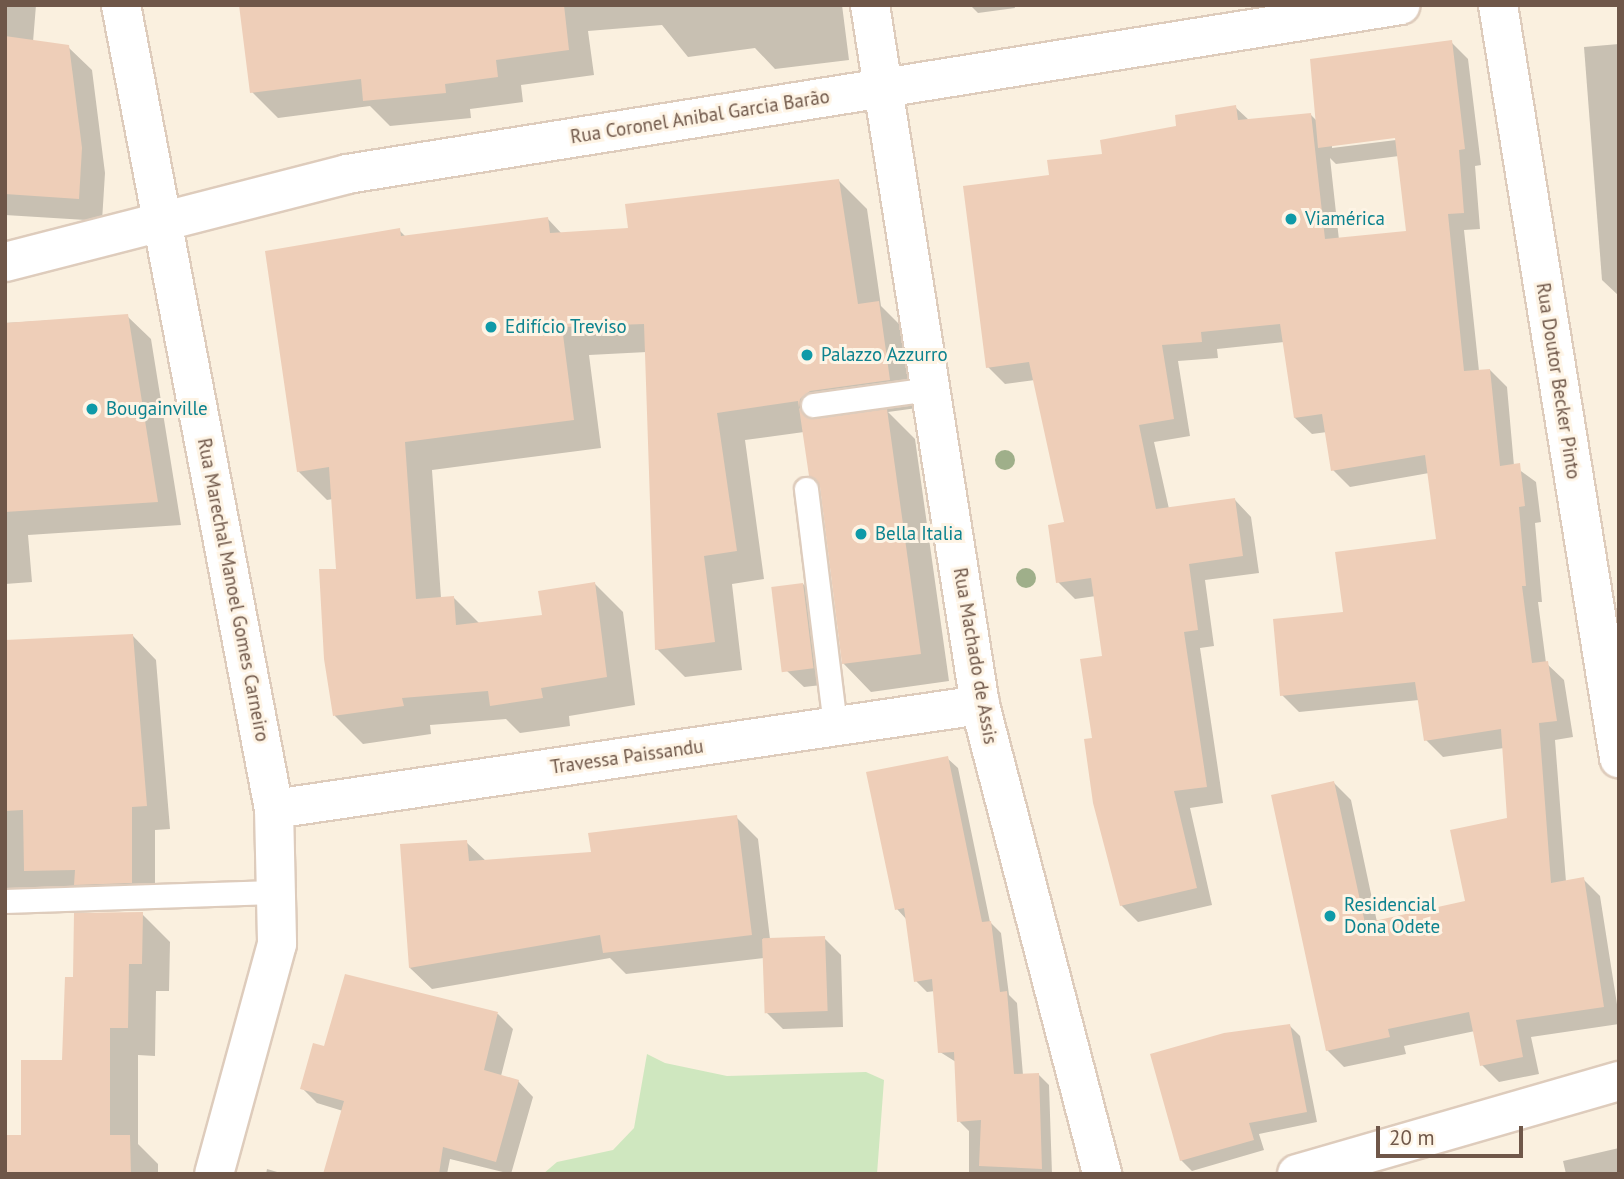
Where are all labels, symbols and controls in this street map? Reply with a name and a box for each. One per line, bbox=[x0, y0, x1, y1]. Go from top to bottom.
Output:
street label: Rua Coronel Anibal Garcia Barão bbox=[568, 85, 832, 149]
place label: Viamérica bbox=[1305, 208, 1385, 230]
marker: Viamérica bbox=[1283, 211, 1299, 227]
street label: Rua Doutor Becker Pinto bbox=[1531, 281, 1585, 481]
place label: Edifício Treviso bbox=[505, 316, 627, 338]
marker: Edifício Treviso bbox=[483, 319, 499, 335]
place label: Palazzo Azzurro bbox=[821, 344, 948, 366]
marker: Palazzo Azzurro bbox=[799, 347, 815, 363]
place label: Bougainville bbox=[106, 398, 208, 420]
marker: Bougainville bbox=[84, 401, 100, 417]
street label: Rua Marechal Manoel Gomes Carneiro bbox=[192, 436, 274, 744]
place label: Bella Italia bbox=[875, 523, 963, 545]
marker: Bella Italia bbox=[853, 526, 869, 542]
street label: Rua Machado de Assis bbox=[948, 566, 1002, 746]
street label: Travessa Paissandu bbox=[549, 735, 705, 779]
place label: Residencial Dona Odete bbox=[1344, 894, 1440, 938]
marker: Residencial Dona Odete bbox=[1322, 908, 1338, 924]
scale bar bbox=[1379, 1112, 1526, 1156]
text: 20 m bbox=[1389, 1124, 1435, 1151]

